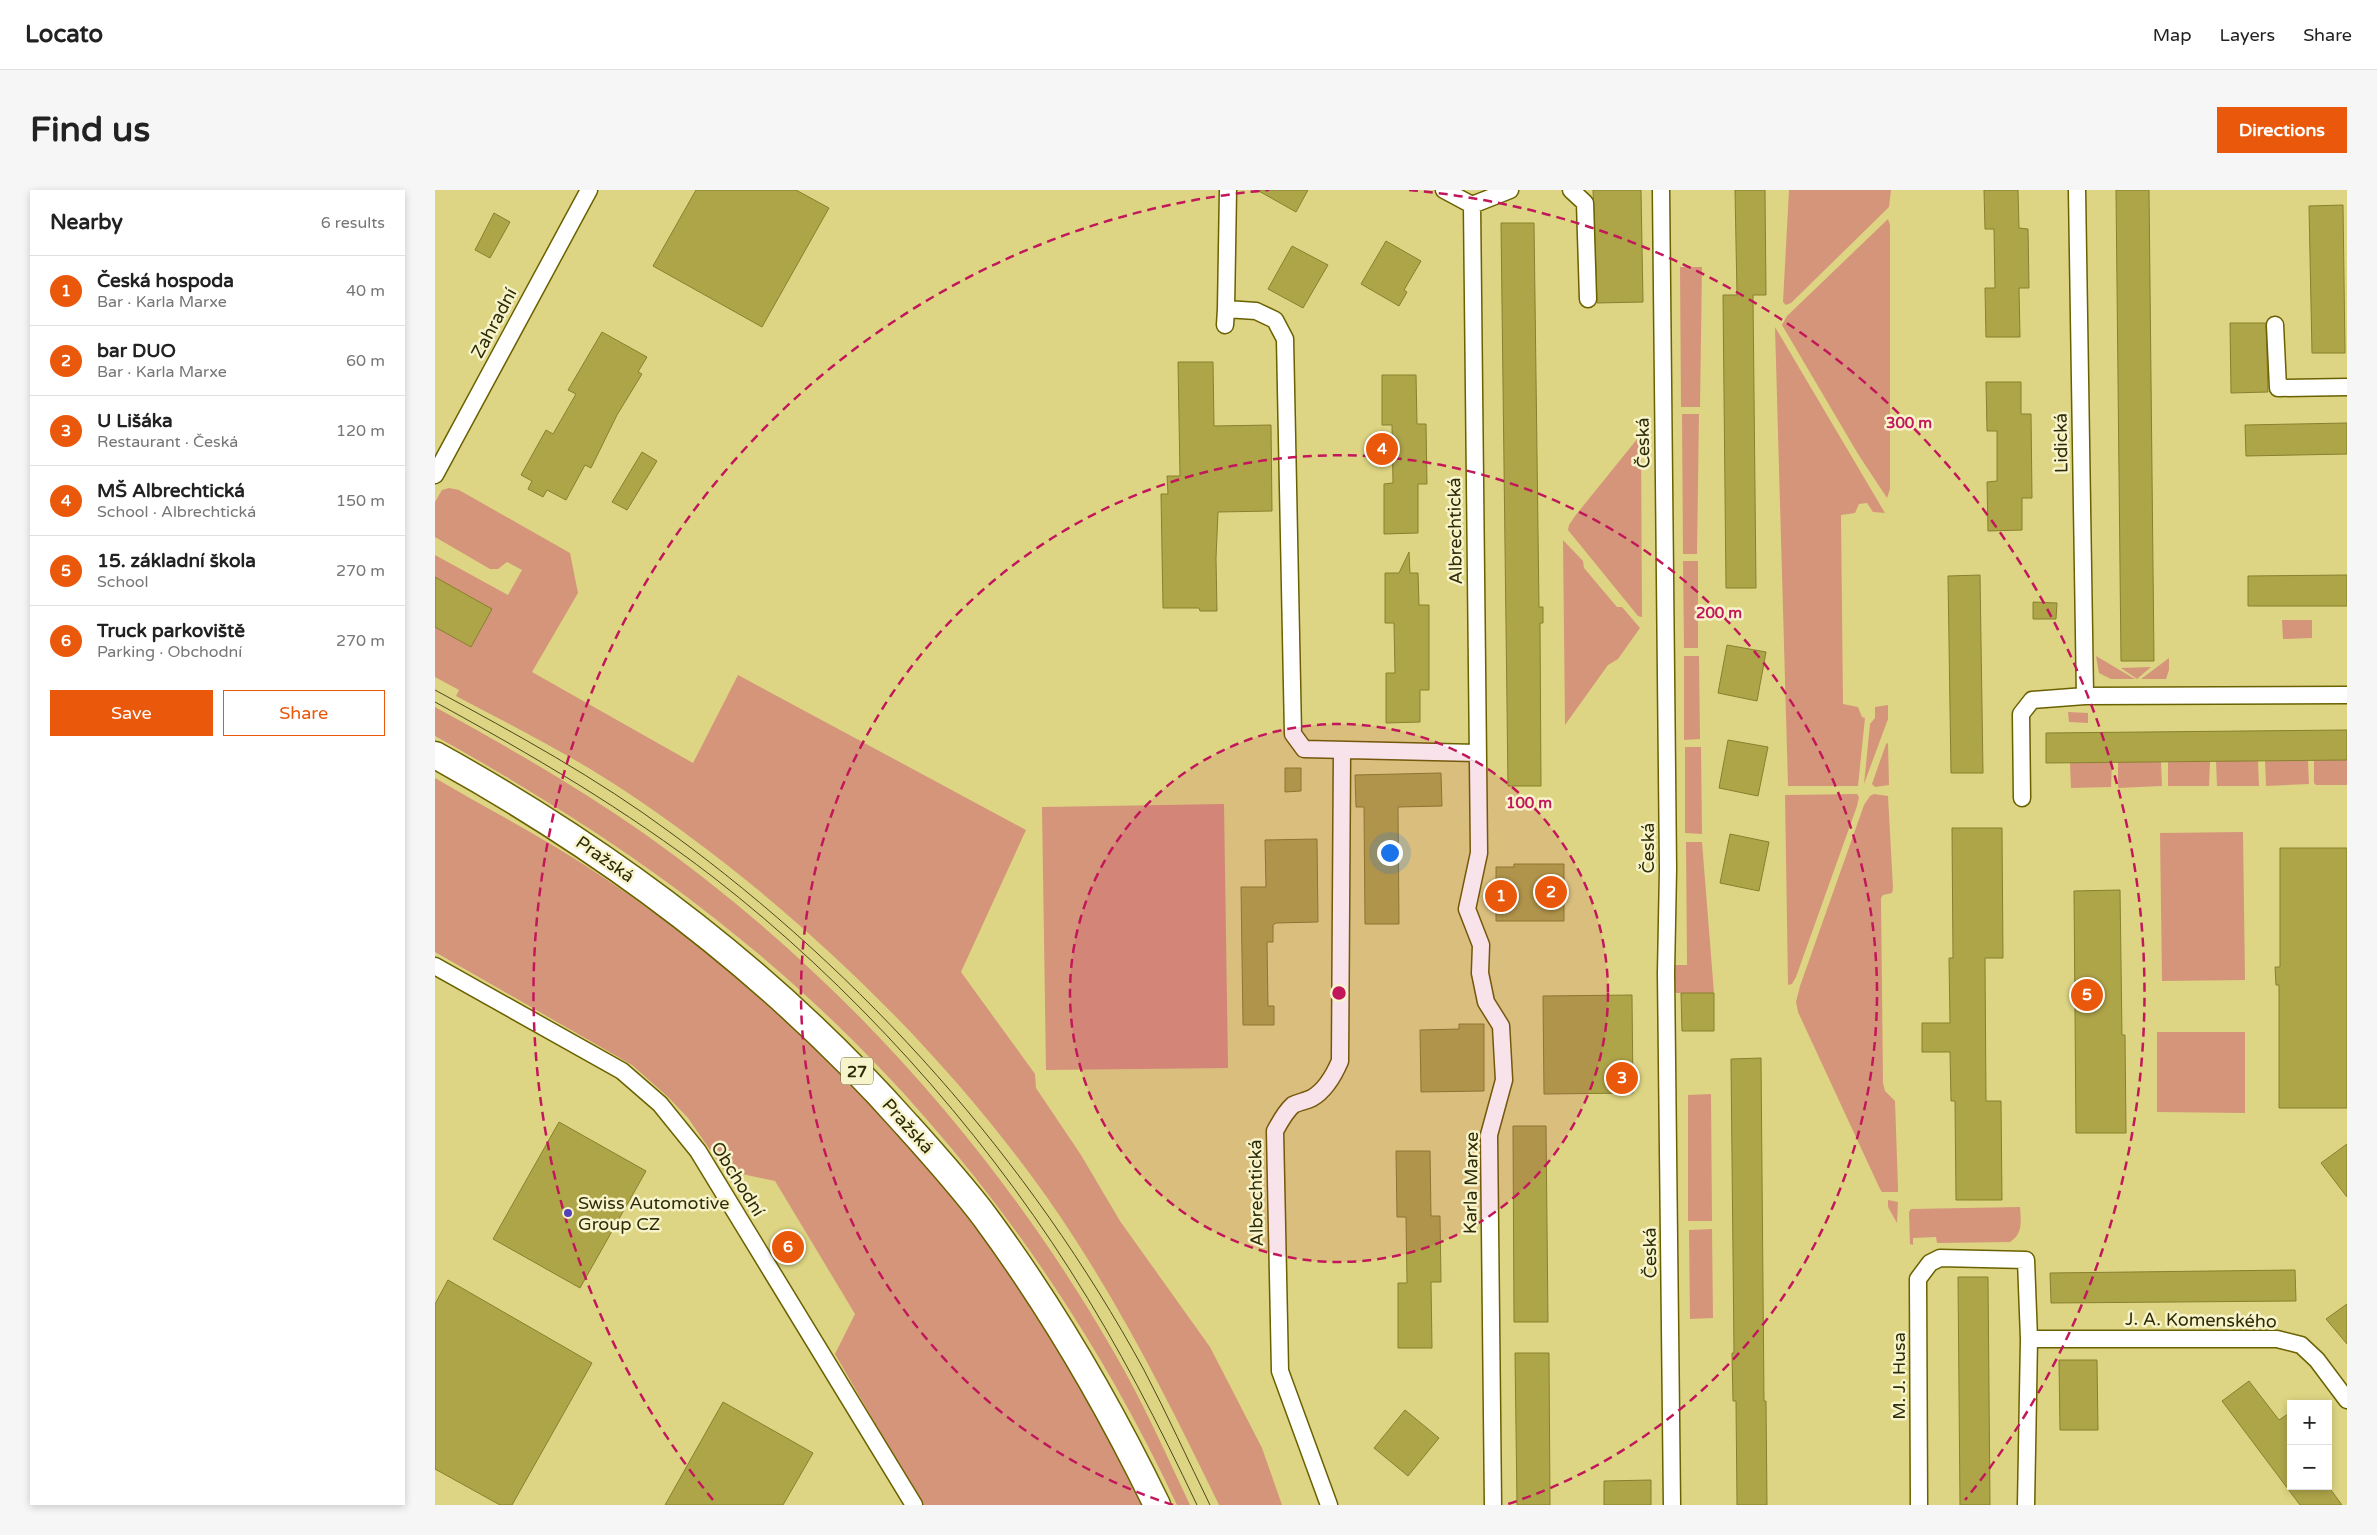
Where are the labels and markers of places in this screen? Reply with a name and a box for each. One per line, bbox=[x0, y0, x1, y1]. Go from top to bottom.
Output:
pin: 4 bbox=[1366, 430, 1398, 468]
pin: 2 bbox=[1535, 873, 1567, 911]
pin: 1 bbox=[1485, 877, 1517, 915]
pin: 5 bbox=[2071, 976, 2103, 1014]
centre of rings bbox=[1330, 984, 1348, 1002]
pin: 3 bbox=[1606, 1059, 1638, 1097]
place label: Swiss Automotive Group CZ bbox=[578, 1192, 729, 1235]
marker: Swiss Automotive Group CZ bbox=[562, 1207, 574, 1219]
pin: 6 bbox=[772, 1228, 804, 1266]

